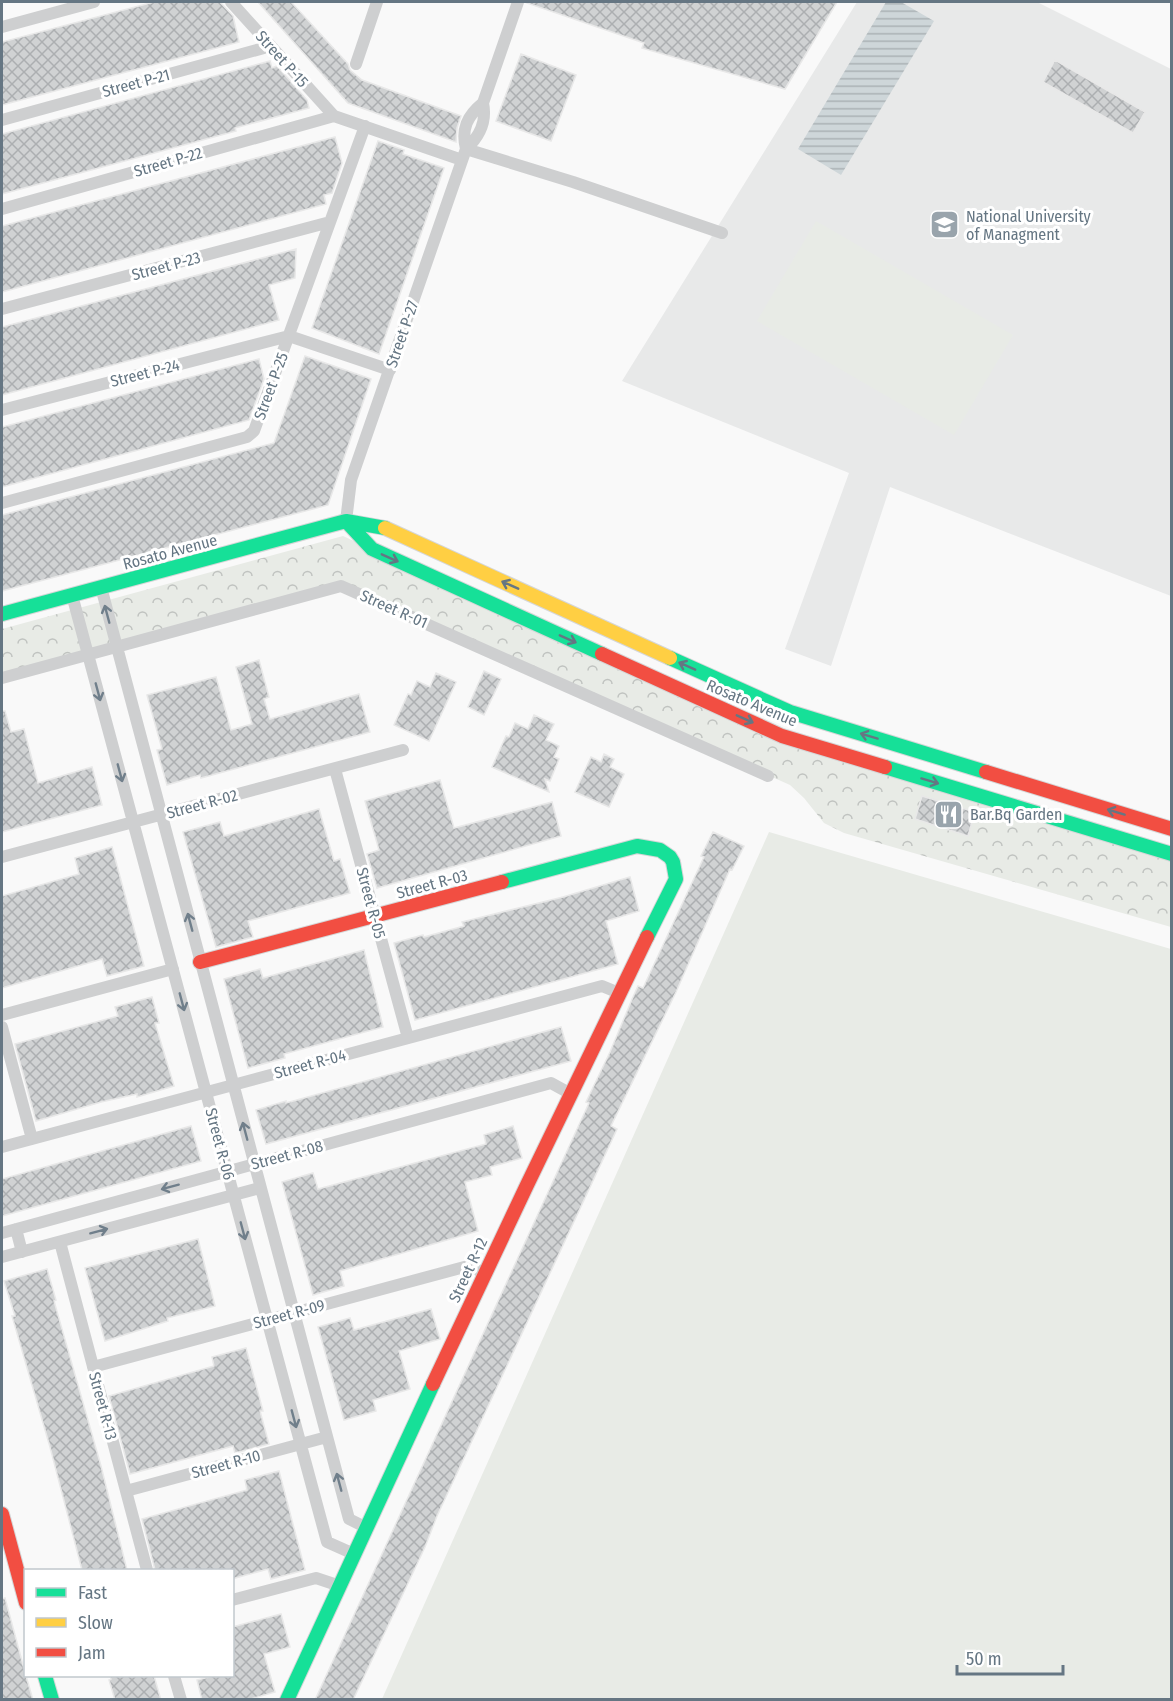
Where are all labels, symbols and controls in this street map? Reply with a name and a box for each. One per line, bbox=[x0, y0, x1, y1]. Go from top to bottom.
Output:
street label: Street P-15 bbox=[252, 27, 312, 91]
street label: Street P-21 bbox=[100, 65, 172, 101]
street label: Street P-22 bbox=[132, 143, 204, 181]
place label: National University of Managment bbox=[966, 207, 1092, 244]
school or university icon: National University of Managment bbox=[929, 209, 961, 241]
street label: Street P-23 bbox=[130, 248, 202, 284]
street label: Street P-27 bbox=[382, 298, 422, 370]
street label: Street P-25 bbox=[250, 350, 292, 422]
street label: Street P-24 bbox=[108, 355, 182, 391]
street label: Rosato Avenue bbox=[121, 530, 219, 574]
one-way arrow bbox=[381, 552, 399, 564]
one-way arrow bbox=[501, 579, 519, 590]
street label: Street R-01 bbox=[357, 586, 431, 632]
one-way arrow bbox=[101, 604, 113, 623]
one-way arrow bbox=[558, 633, 576, 645]
one-way arrow bbox=[679, 659, 697, 671]
street label: Rosato Avenue bbox=[704, 675, 800, 731]
one-way arrow bbox=[93, 682, 104, 701]
one-way arrow bbox=[736, 714, 754, 726]
one-way arrow bbox=[860, 730, 879, 741]
one-way arrow bbox=[115, 763, 126, 782]
one-way arrow bbox=[920, 776, 939, 787]
street label: Street R-02 bbox=[164, 785, 240, 823]
restaurant icon: Bar.Bq Garden bbox=[933, 798, 965, 830]
place label: Bar.Bq Garden bbox=[970, 805, 1062, 824]
one-way arrow bbox=[1107, 806, 1126, 817]
street label: Street R-05 bbox=[352, 865, 390, 941]
street label: Street R-03 bbox=[394, 865, 470, 903]
one-way arrow bbox=[183, 913, 195, 932]
one-way arrow bbox=[177, 992, 188, 1011]
street label: Street R-04 bbox=[272, 1045, 348, 1083]
street label: Street R-06 bbox=[201, 1106, 239, 1182]
one-way arrow bbox=[239, 1122, 251, 1141]
street label: Street R-08 bbox=[249, 1136, 325, 1174]
one-way arrow bbox=[161, 1182, 180, 1193]
one-way arrow bbox=[238, 1221, 250, 1240]
one-way arrow bbox=[89, 1225, 108, 1237]
street label: Street R-12 bbox=[445, 1234, 491, 1306]
street label: Street R-09 bbox=[251, 1295, 327, 1333]
street label: Street R-13 bbox=[85, 1370, 121, 1442]
one-way arrow bbox=[289, 1409, 300, 1428]
street label: Street R-10 bbox=[189, 1446, 263, 1482]
one-way arrow bbox=[332, 1473, 344, 1492]
legend bbox=[24, 1569, 234, 1677]
text: Fast bbox=[78, 1582, 107, 1604]
text: Slow bbox=[78, 1612, 113, 1634]
scale bar bbox=[957, 1638, 1064, 1676]
text: Jam bbox=[78, 1642, 106, 1664]
text: 50 m bbox=[966, 1648, 1002, 1670]

